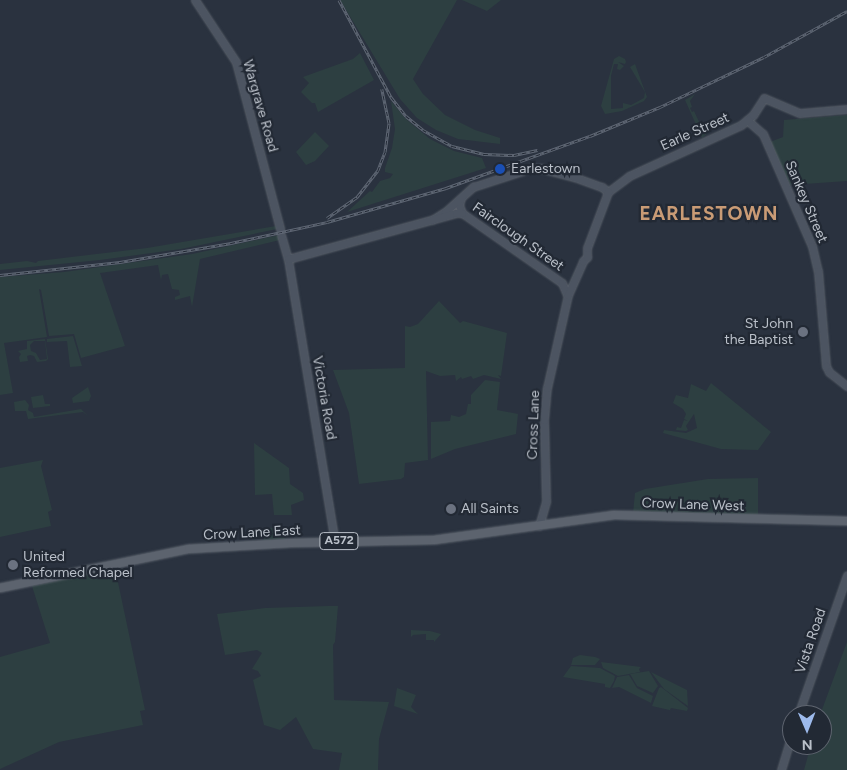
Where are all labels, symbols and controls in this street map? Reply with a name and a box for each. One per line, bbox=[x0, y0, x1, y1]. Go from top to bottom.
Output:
street label: Wargrave Road bbox=[239, 58, 281, 154]
street label: Earle Street bbox=[658, 109, 732, 155]
street label: Sankey Street bbox=[781, 158, 831, 246]
place label: Earlestown bbox=[511, 161, 580, 177]
marker: Earlestown bbox=[493, 162, 507, 176]
street label: Fairclough Street bbox=[469, 199, 567, 275]
district label: EARLESTOWN bbox=[638, 203, 780, 225]
place label: St John the Baptist bbox=[724, 316, 793, 348]
marker: St John the Baptist bbox=[797, 326, 809, 338]
street label: Victoria Road bbox=[308, 355, 340, 441]
street label: Cross Lane bbox=[524, 390, 544, 460]
street label: Crow Lane West bbox=[641, 495, 745, 515]
place label: All Saints bbox=[461, 501, 519, 517]
marker: All Saints bbox=[445, 503, 457, 515]
street label: Crow Lane East bbox=[203, 522, 301, 544]
road number: A572 bbox=[319, 532, 359, 550]
place label: United Reformed Chapel bbox=[23, 549, 133, 582]
marker: United Reformed Chapel bbox=[7, 559, 19, 571]
street label: Vista Road bbox=[792, 606, 830, 676]
north arrow bbox=[782, 705, 832, 755]
text: N bbox=[802, 736, 813, 753]

